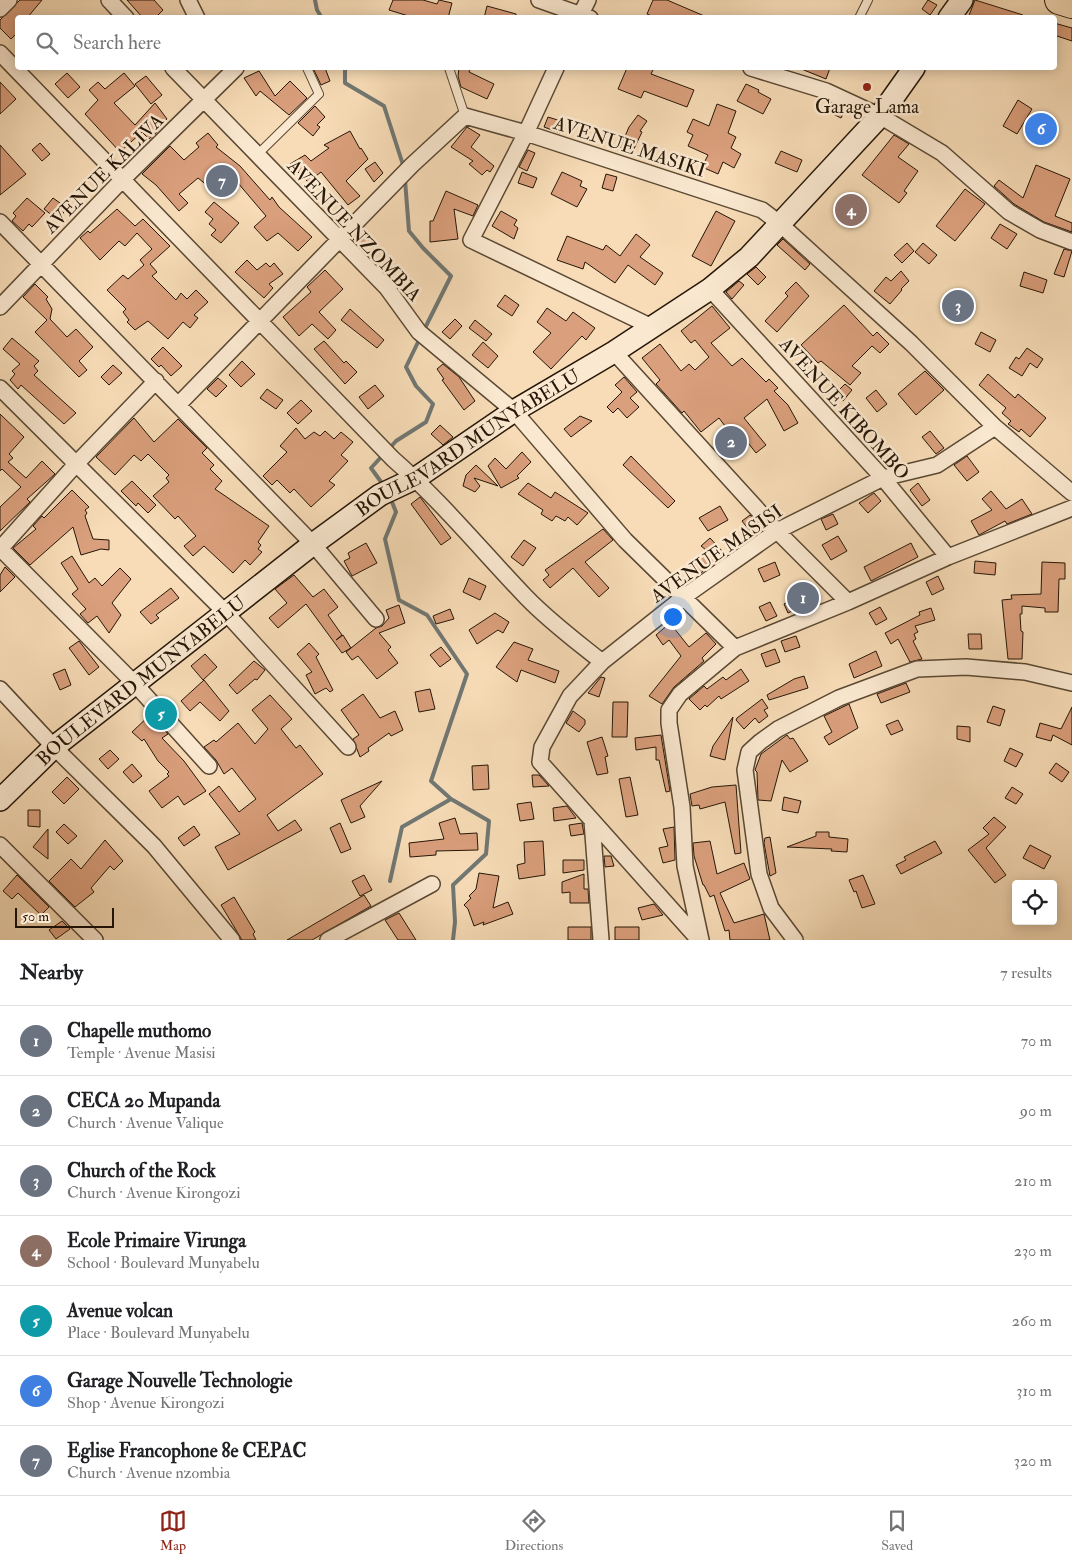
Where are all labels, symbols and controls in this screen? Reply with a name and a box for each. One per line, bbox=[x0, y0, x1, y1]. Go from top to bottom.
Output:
search box bbox=[15, 15, 1057, 70]
icon: search bbox=[33, 29, 61, 57]
text: Search here bbox=[73, 31, 161, 55]
marker: Garage Lama bbox=[861, 81, 873, 93]
place label: Garage Lama bbox=[815, 95, 919, 119]
street label: AVENUE KALIVA bbox=[38, 109, 169, 239]
pin: 6 bbox=[1025, 110, 1057, 148]
street label: AVENUE MASIKI bbox=[550, 111, 709, 183]
street label: AVENUE NZOMBIA bbox=[281, 154, 426, 307]
pin: 7 bbox=[206, 162, 238, 200]
pin: 4 bbox=[835, 191, 867, 229]
pin: 3 bbox=[942, 287, 974, 325]
street label: AVENUE KIBOMBO bbox=[773, 332, 915, 485]
street label: BOULEVARD MUNYABELU bbox=[351, 364, 584, 522]
pin: 2 bbox=[715, 423, 747, 461]
street label: AVENUE MASISI bbox=[645, 499, 787, 609]
pin: 1 bbox=[787, 579, 819, 617]
street label: BOULEVARD MUNYABELU bbox=[31, 591, 251, 771]
your location bbox=[660, 604, 686, 630]
pin: 5 bbox=[145, 695, 177, 733]
map controls bbox=[1012, 880, 1057, 925]
button: locate bbox=[1012, 880, 1057, 925]
scale bar bbox=[15, 905, 114, 928]
text: 50 m bbox=[22, 908, 49, 925]
text: Nearby bbox=[20, 959, 83, 986]
text: 7 results bbox=[1000, 963, 1052, 983]
text: Chapelle muthomo bbox=[67, 1019, 211, 1043]
text: 1 bbox=[33, 1031, 39, 1051]
text: 70 m bbox=[1021, 1031, 1052, 1051]
text: Temple · Avenue Masisi bbox=[67, 1043, 216, 1063]
text: CECA 20 Mupanda bbox=[67, 1089, 220, 1113]
text: 2 bbox=[32, 1101, 40, 1121]
text: 90 m bbox=[1020, 1101, 1052, 1121]
text: Church · Avenue Valique bbox=[67, 1113, 224, 1133]
text: Church of the Rock bbox=[67, 1159, 216, 1183]
text: 3 bbox=[33, 1171, 39, 1191]
text: 210 m bbox=[1014, 1171, 1052, 1191]
text: Church · Avenue Kirongozi bbox=[67, 1183, 240, 1203]
text: Ecole Primaire Virunga bbox=[67, 1229, 246, 1253]
text: 4 bbox=[32, 1241, 40, 1261]
text: 230 m bbox=[1014, 1241, 1052, 1261]
text: School · Boulevard Munyabelu bbox=[67, 1253, 260, 1273]
text: Avenue volcan bbox=[67, 1299, 173, 1323]
text: 5 bbox=[32, 1311, 40, 1331]
text: 260 m bbox=[1012, 1311, 1052, 1331]
text: Place · Boulevard Munyabelu bbox=[67, 1323, 250, 1343]
text: Garage Nouvelle Technologie bbox=[67, 1369, 292, 1393]
text: 6 bbox=[32, 1381, 40, 1401]
text: 310 m bbox=[1016, 1381, 1052, 1401]
text: Shop · Avenue Kirongozi bbox=[67, 1393, 225, 1413]
text: Eglise Francophone 8e CEPAC bbox=[67, 1439, 306, 1463]
text: 7 bbox=[32, 1451, 40, 1471]
text: 320 m bbox=[1014, 1451, 1052, 1471]
text: Church · Avenue nzombia bbox=[67, 1463, 230, 1483]
tab: Map bbox=[159, 1507, 187, 1554]
tab: Directions bbox=[505, 1507, 563, 1554]
tab: Saved bbox=[881, 1507, 913, 1554]

